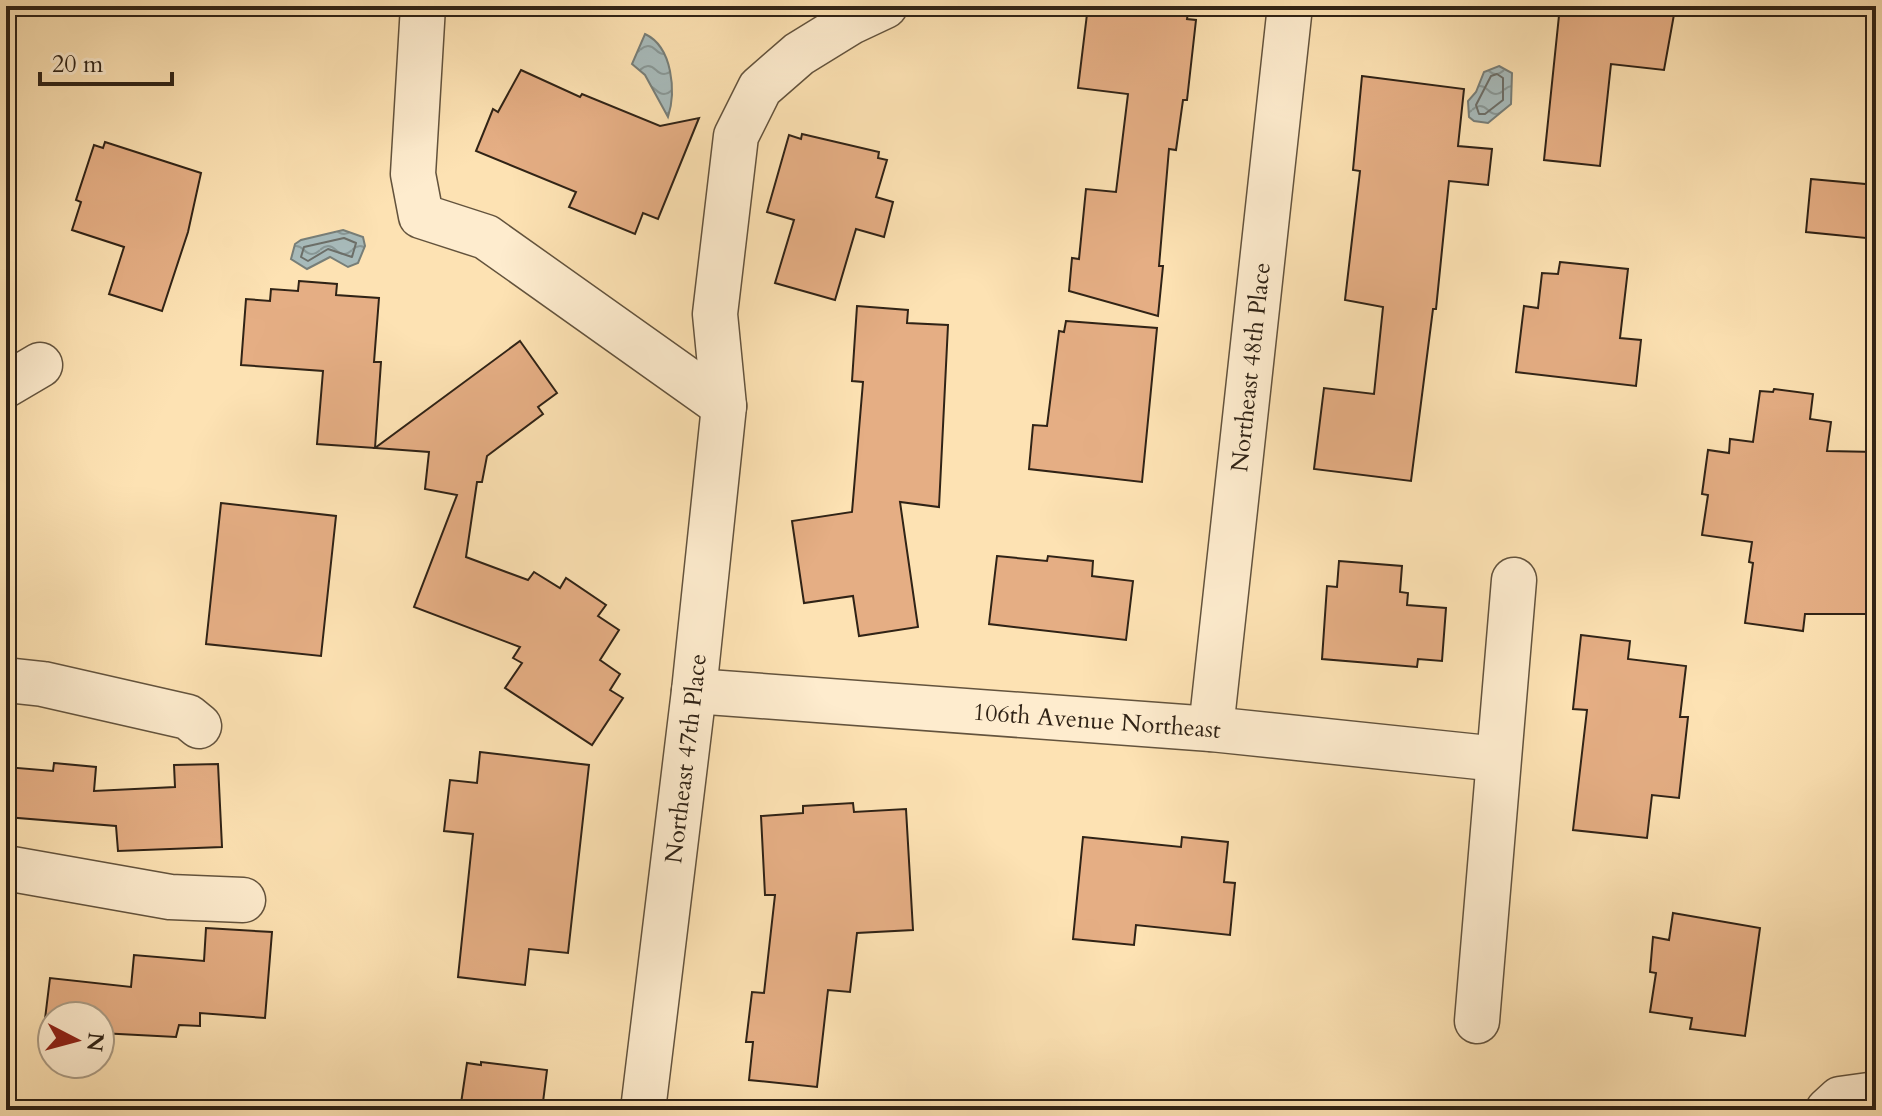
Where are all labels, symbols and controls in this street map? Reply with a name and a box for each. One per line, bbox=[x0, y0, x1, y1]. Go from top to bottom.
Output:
scale bar bbox=[40, 36, 172, 86]
text: 20 m bbox=[52, 48, 104, 81]
street label: Northeast 48th Place bbox=[1223, 261, 1279, 474]
street label: Northeast 47th Place bbox=[657, 652, 715, 865]
street label: 106th Avenue Northeast bbox=[972, 696, 1223, 747]
north arrow bbox=[36, 1000, 116, 1080]
text: N bbox=[79, 1031, 111, 1053]

